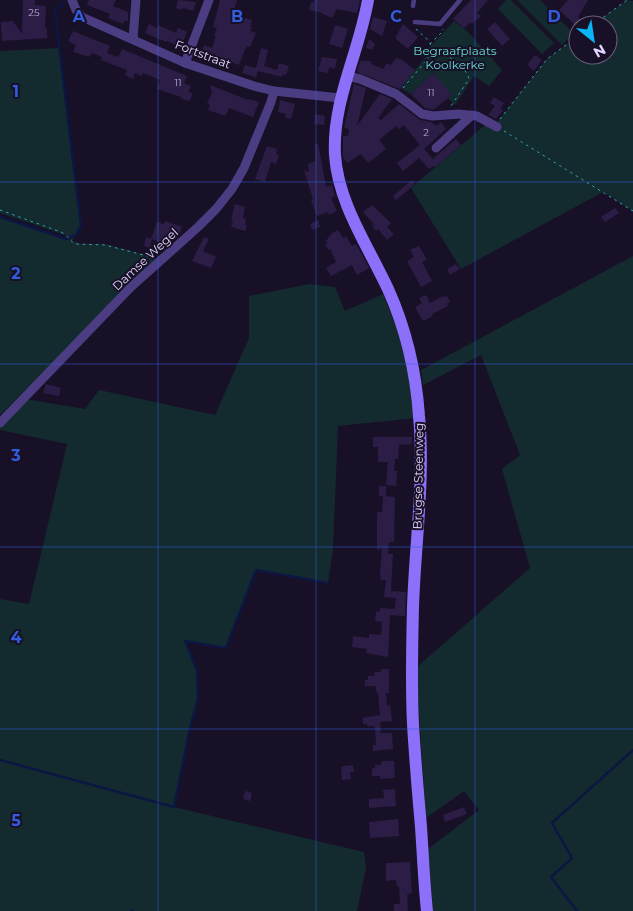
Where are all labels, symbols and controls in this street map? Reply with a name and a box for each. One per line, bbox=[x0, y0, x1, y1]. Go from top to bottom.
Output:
house number: 25 bbox=[28, 6, 40, 19]
text: A bbox=[72, 7, 86, 26]
text: B bbox=[231, 7, 243, 26]
text: C bbox=[390, 7, 402, 26]
text: D bbox=[547, 7, 561, 26]
north arrow bbox=[568, 15, 618, 65]
street label: Fortstraat bbox=[173, 36, 233, 72]
text: N bbox=[590, 41, 609, 62]
park label: Begraafplaats Koolkerke bbox=[413, 43, 497, 72]
house number: 11 bbox=[174, 76, 182, 89]
text: 1 bbox=[13, 82, 19, 101]
house number: 11 bbox=[427, 86, 435, 99]
house number: 2 bbox=[423, 126, 429, 139]
street label: Damse Wegel bbox=[109, 225, 181, 293]
text: 2 bbox=[11, 264, 21, 283]
street label: Brugse Steenweg bbox=[410, 423, 426, 529]
text: 3 bbox=[10, 446, 21, 465]
text: 4 bbox=[10, 628, 22, 647]
text: 5 bbox=[11, 811, 21, 830]

